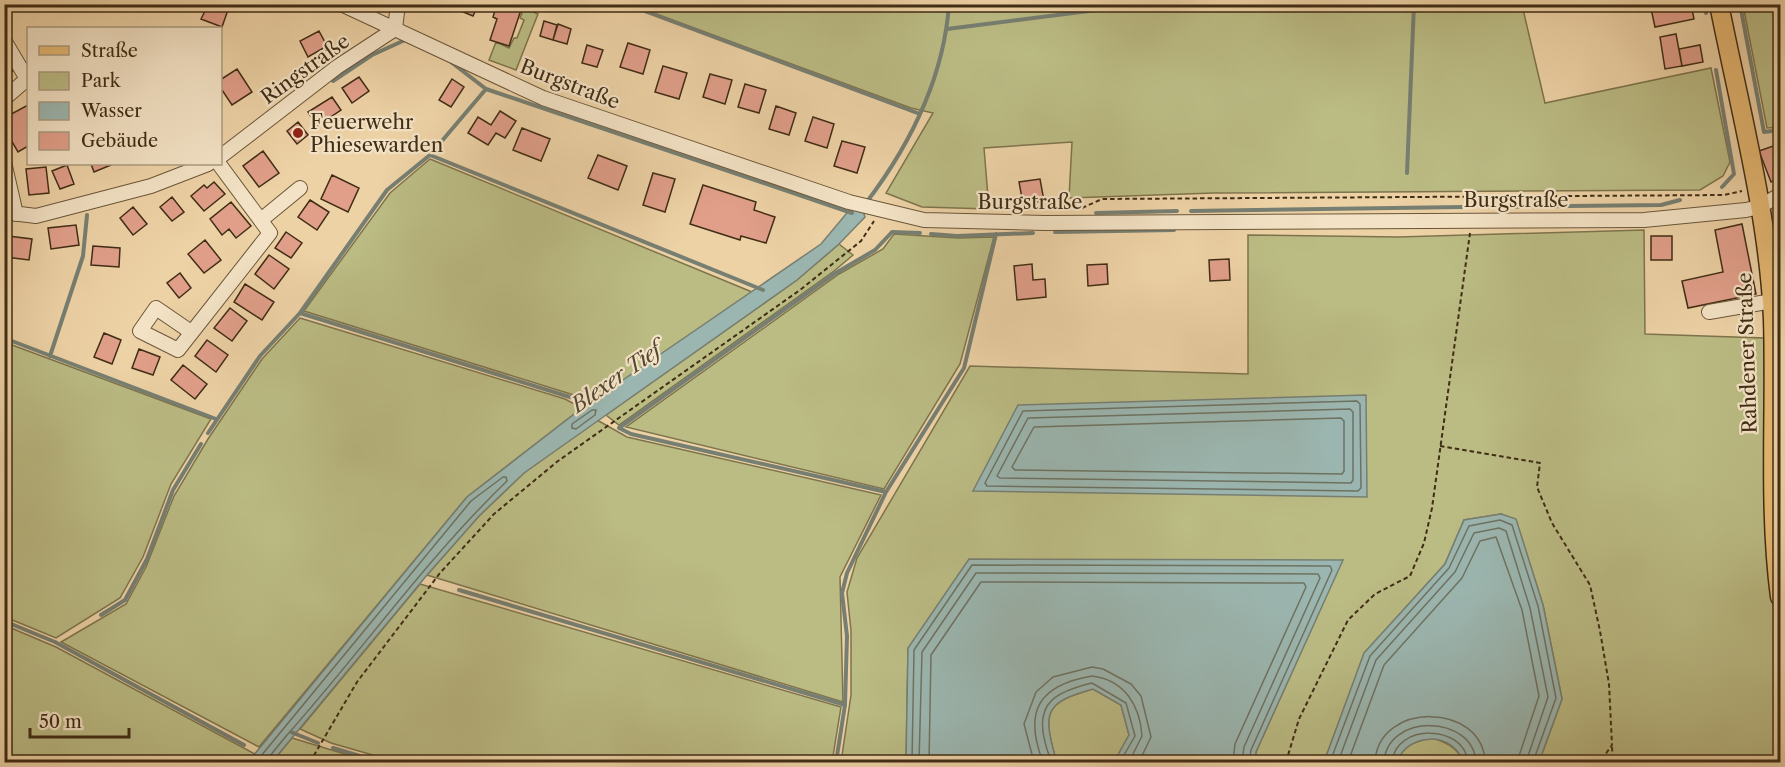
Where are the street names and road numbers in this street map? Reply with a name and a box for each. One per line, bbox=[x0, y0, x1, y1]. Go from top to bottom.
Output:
street label: Ringstraße bbox=[256, 29, 354, 109]
street label: Burgstraße bbox=[517, 54, 623, 114]
street label: Burgstraße bbox=[1464, 188, 1568, 212]
street label: Burgstraße bbox=[978, 190, 1082, 214]
street label: Rahdener Straße bbox=[1732, 272, 1762, 434]

